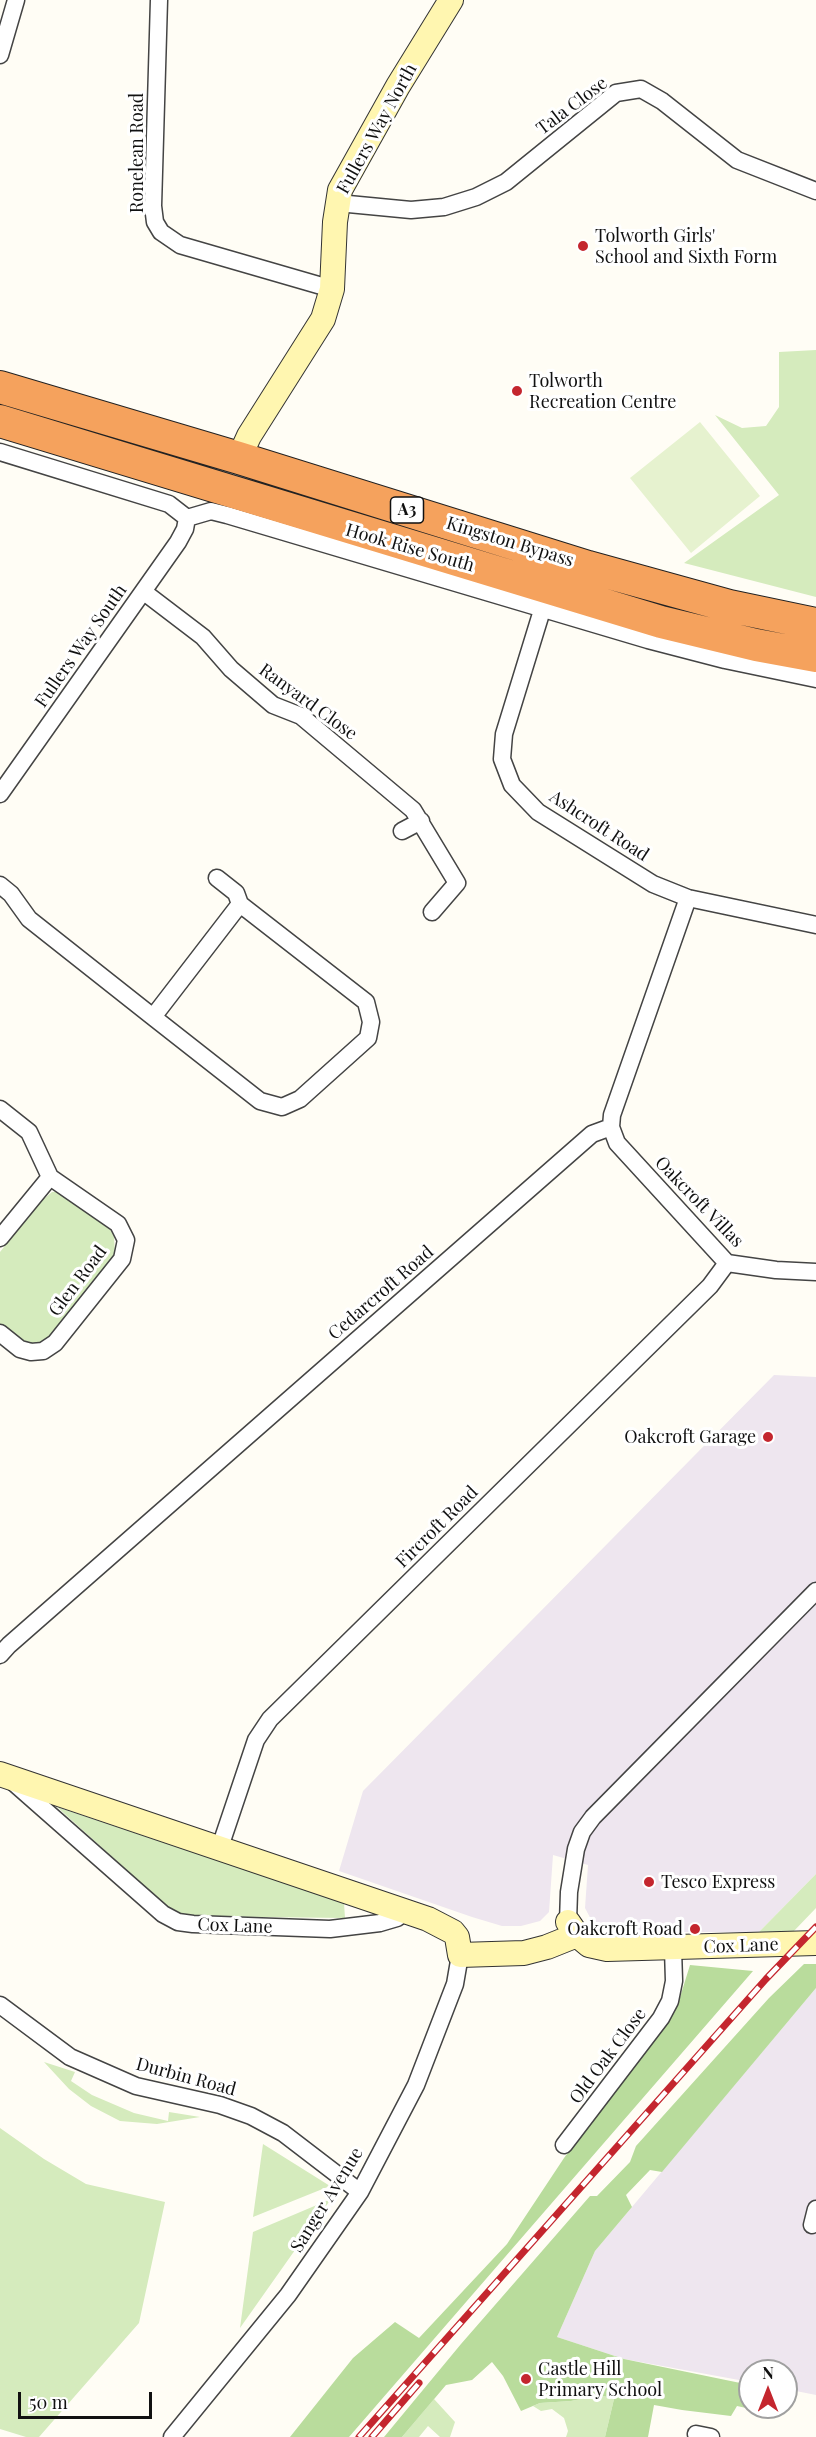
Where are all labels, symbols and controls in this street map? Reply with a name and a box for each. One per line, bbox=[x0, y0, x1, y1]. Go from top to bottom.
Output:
street label: Fullers Way North bbox=[332, 60, 422, 198]
street label: Tala Close bbox=[532, 72, 612, 140]
street label: Ronelean Road bbox=[126, 93, 148, 213]
place label: Tolworth Girls' School and Sixth Form bbox=[595, 225, 777, 268]
marker: Tolworth Girls' School and Sixth Form bbox=[576, 239, 590, 253]
place label: Tolworth Recreation Centre bbox=[529, 370, 676, 412]
marker: Tolworth Recreation Centre bbox=[510, 384, 524, 398]
road number: A3 bbox=[390, 497, 424, 523]
street label: Kingston Bypass bbox=[444, 512, 576, 572]
street label: Hook Rise South bbox=[343, 519, 477, 577]
street label: Fullers Way South bbox=[30, 580, 132, 712]
street label: Ranyard Close bbox=[255, 659, 361, 745]
street label: Ashcroft Road bbox=[545, 786, 653, 866]
street label: Oakcroft Villas bbox=[650, 1152, 748, 1252]
street label: Glen Road bbox=[44, 1241, 112, 1321]
street label: Cedarcroft Road bbox=[324, 1241, 438, 1345]
place label: Oakcroft Garage bbox=[624, 1426, 756, 1448]
marker: Oakcroft Garage bbox=[761, 1430, 775, 1444]
street label: Fircroft Road bbox=[391, 1481, 483, 1573]
place label: Tesco Express bbox=[661, 1871, 775, 1893]
marker: Tesco Express bbox=[642, 1875, 656, 1889]
street label: Cox Lane bbox=[197, 1914, 273, 1938]
place label: Oakcroft Road bbox=[567, 1918, 683, 1940]
marker: Oakcroft Road bbox=[688, 1922, 702, 1936]
street label: Cox Lane bbox=[703, 1934, 779, 1958]
street label: Old Oak Close bbox=[565, 2004, 651, 2108]
street label: Durbin Road bbox=[134, 2053, 238, 2101]
street label: Sanger Avenue bbox=[286, 2144, 368, 2256]
place label: Castle Hill Primary School bbox=[538, 2358, 662, 2400]
north arrow bbox=[738, 2359, 798, 2419]
text: N bbox=[762, 2362, 774, 2383]
marker: Castle Hill Primary School bbox=[519, 2372, 533, 2386]
scale bar bbox=[21, 2380, 154, 2418]
text: 50 m bbox=[29, 2390, 68, 2414]

